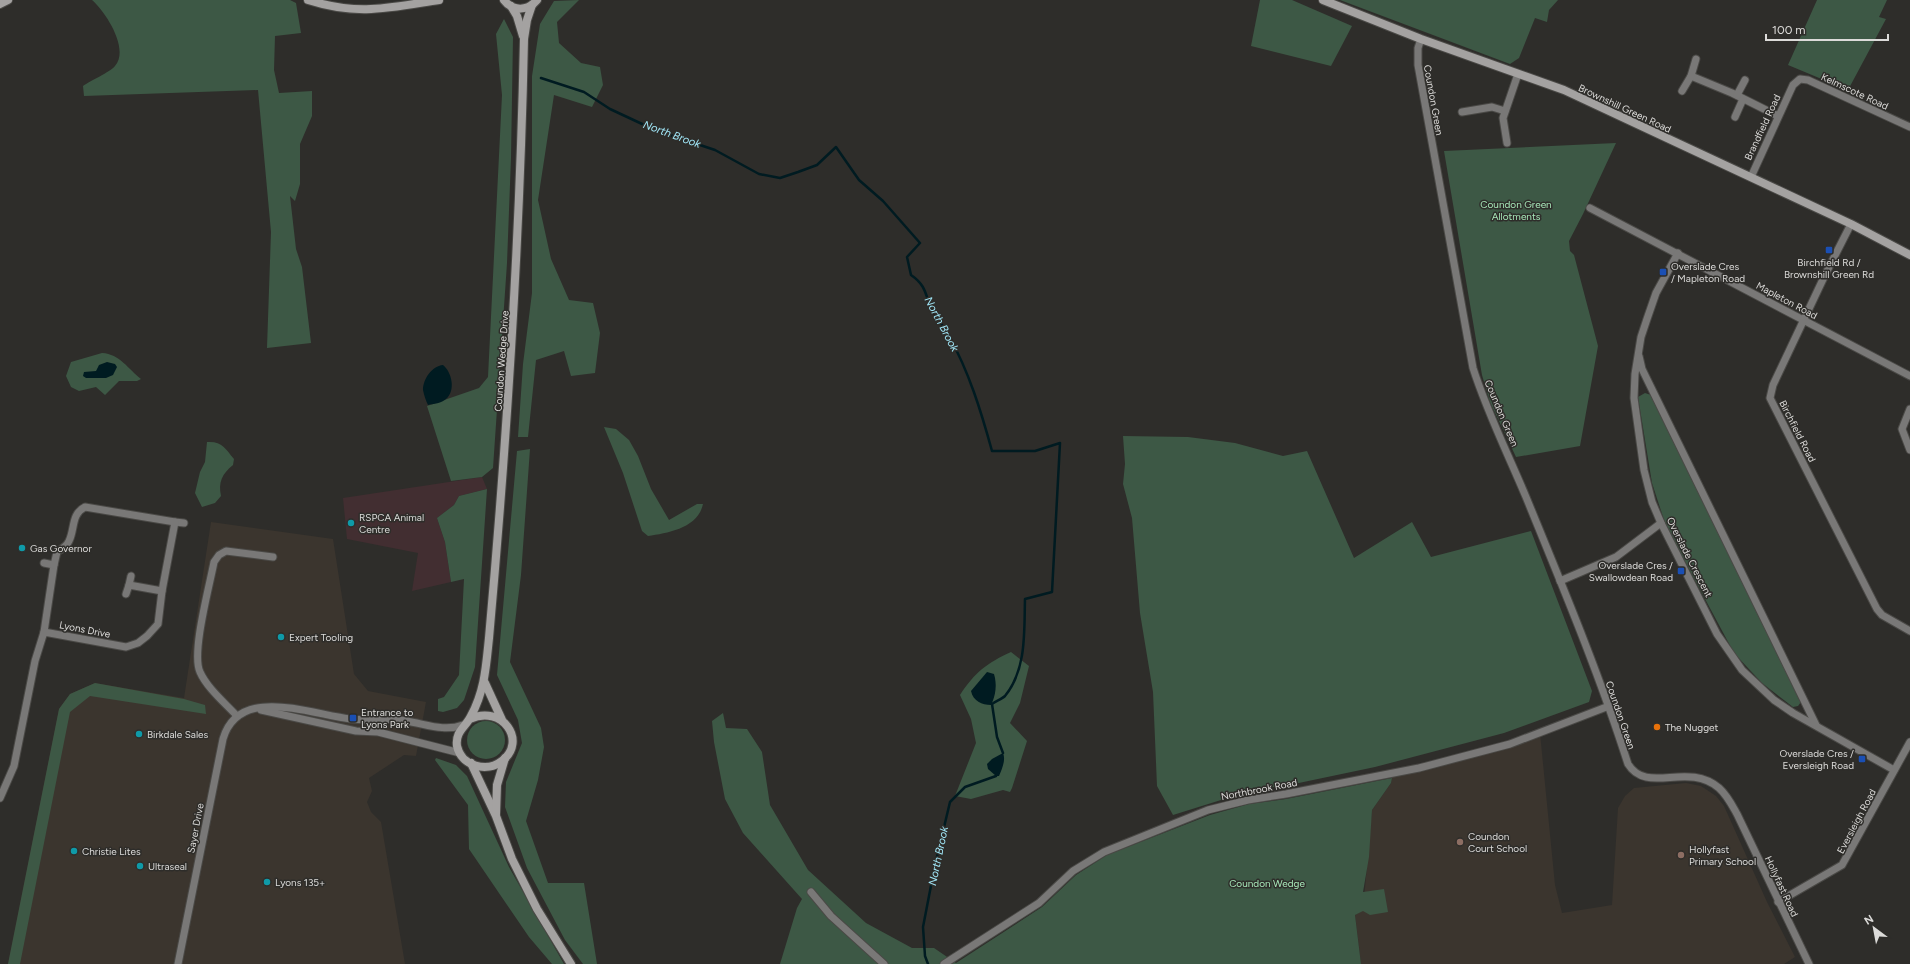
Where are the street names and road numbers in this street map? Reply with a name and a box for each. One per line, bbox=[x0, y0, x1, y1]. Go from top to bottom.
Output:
street label: Coundon Green bbox=[1421, 64, 1446, 137]
street label: Kelmscote Road bbox=[1819, 70, 1891, 113]
street label: Brownshill Green Road bbox=[1576, 81, 1673, 136]
street label: Brandfield Road bbox=[1742, 92, 1783, 162]
street label: Mapleton Road bbox=[1754, 279, 1820, 322]
street label: Coundon Wedge Drive bbox=[491, 310, 512, 412]
street label: Coundon Green bbox=[1482, 378, 1522, 449]
street label: Birchfield Road bbox=[1776, 398, 1819, 465]
street label: Overslade Crescent bbox=[1664, 515, 1716, 600]
street label: Lyons Drive bbox=[58, 618, 112, 641]
street label: Coundon Green bbox=[1603, 679, 1638, 751]
street label: Northbrook Road bbox=[1220, 776, 1298, 803]
street label: Eversleigh Road bbox=[1834, 787, 1879, 856]
street label: Sayer Drive bbox=[184, 801, 207, 854]
street label: Hollyfast Road bbox=[1762, 854, 1801, 919]

